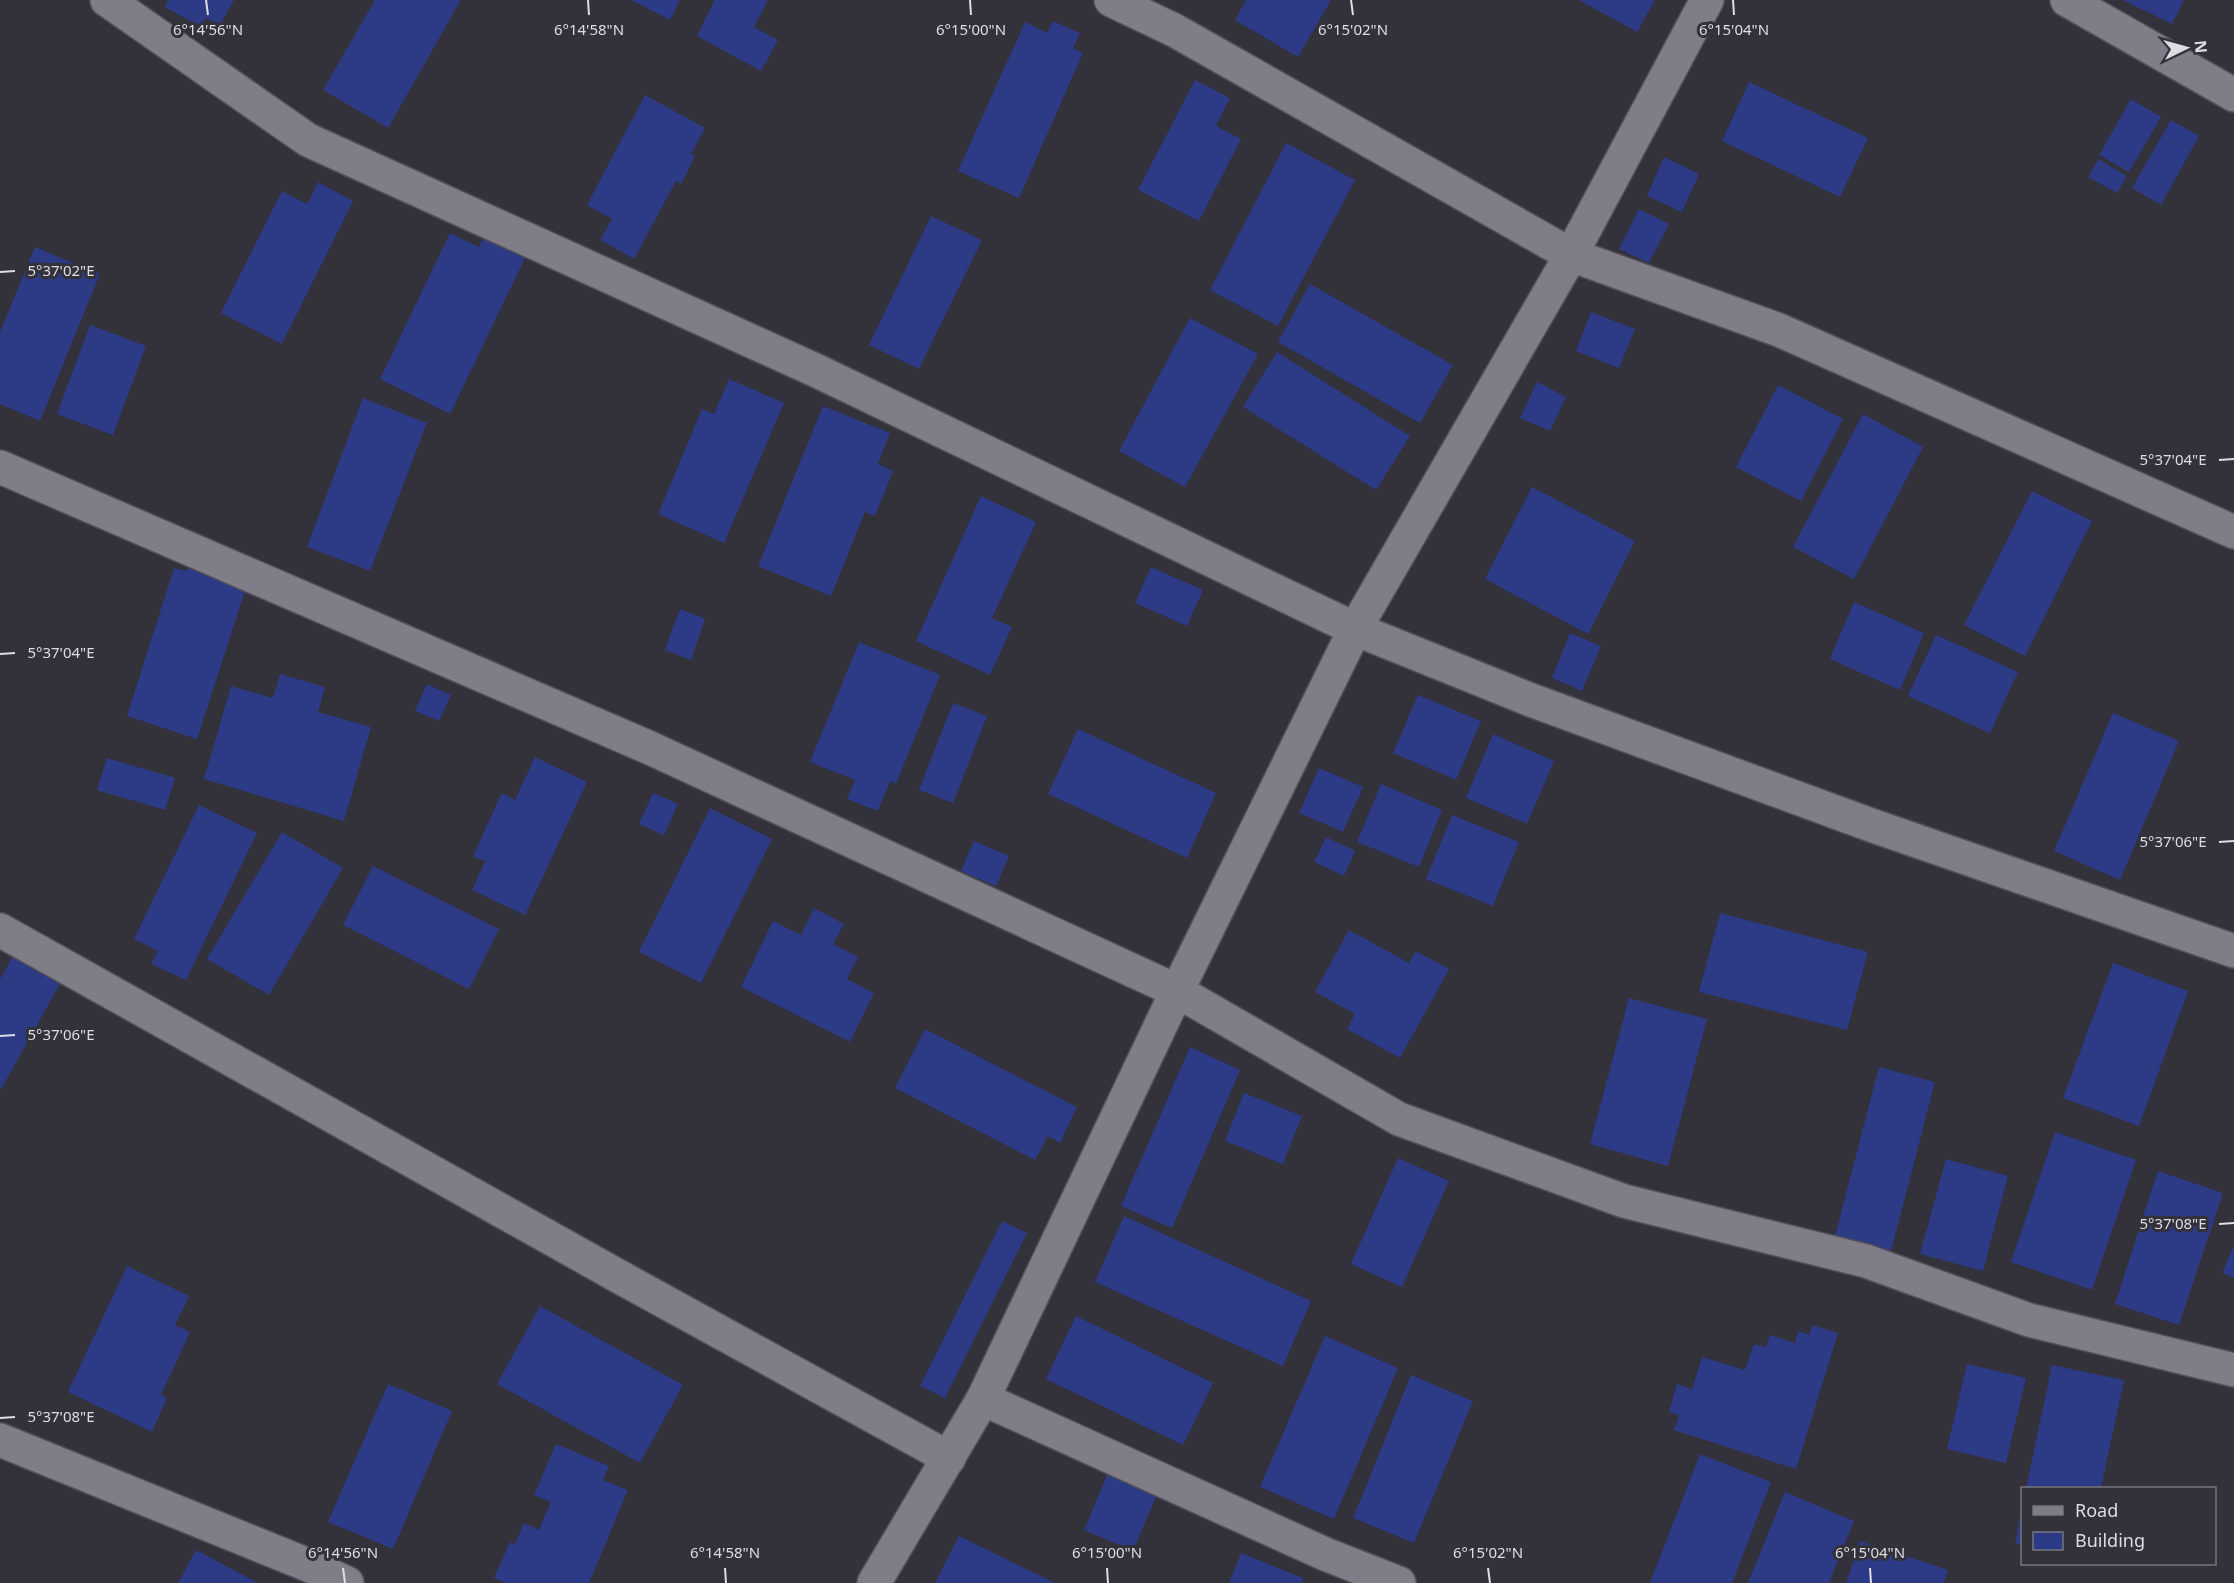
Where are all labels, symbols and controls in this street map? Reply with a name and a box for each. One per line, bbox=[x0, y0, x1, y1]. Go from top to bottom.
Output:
north arrow bbox=[2156, 18, 2216, 78]
text: 6°14'56"N bbox=[173, 19, 243, 39]
text: 6°14'58"N bbox=[554, 19, 624, 39]
text: 6°15'00"N bbox=[936, 19, 1006, 39]
text: 6°15'02"N bbox=[1318, 19, 1388, 39]
text: 6°15'04"N bbox=[1699, 19, 1769, 39]
text: N bbox=[2189, 39, 2212, 54]
text: 5°37'02"E bbox=[27, 260, 95, 280]
text: 5°37'04"E bbox=[2139, 449, 2207, 469]
text: 5°37'04"E bbox=[27, 642, 95, 662]
text: 5°37'06"E bbox=[2139, 831, 2207, 851]
text: 5°37'06"E bbox=[27, 1024, 95, 1044]
text: 5°37'08"E bbox=[2139, 1213, 2207, 1233]
text: 5°37'08"E bbox=[27, 1406, 95, 1426]
legend bbox=[2021, 1487, 2216, 1565]
text: Road bbox=[2075, 1498, 2118, 1522]
text: Building bbox=[2075, 1528, 2145, 1552]
text: 6°14'56"N bbox=[308, 1542, 378, 1562]
text: 6°14'58"N bbox=[690, 1542, 760, 1562]
text: 6°15'00"N bbox=[1072, 1542, 1142, 1562]
text: 6°15'02"N bbox=[1453, 1542, 1523, 1562]
text: 6°15'04"N bbox=[1835, 1542, 1905, 1562]

